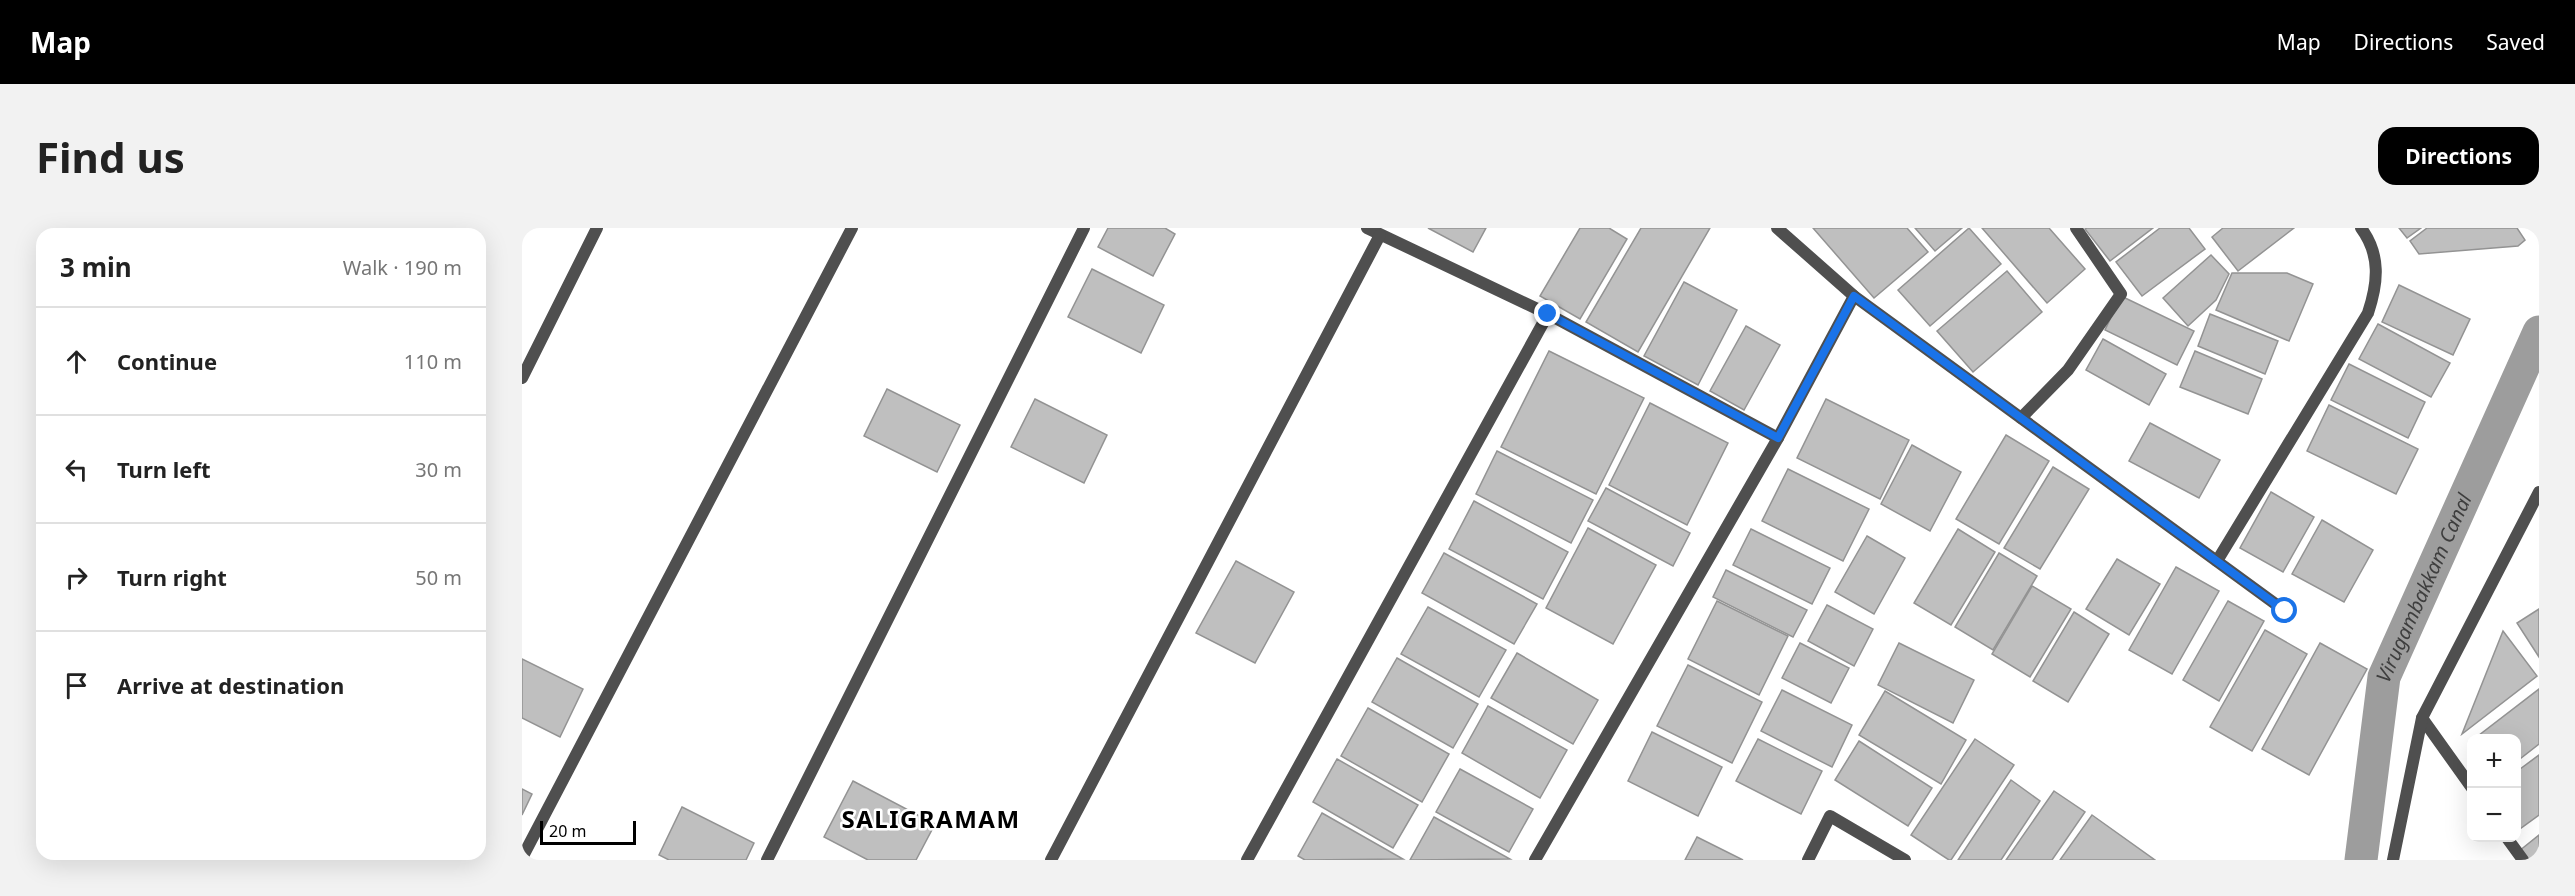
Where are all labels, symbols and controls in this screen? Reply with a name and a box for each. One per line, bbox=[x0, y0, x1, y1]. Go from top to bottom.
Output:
text: Map bbox=[30, 23, 91, 61]
text: Map bbox=[2277, 28, 2321, 56]
text: Directions bbox=[2354, 28, 2453, 56]
text: Saved bbox=[2486, 28, 2545, 56]
button: Directions bbox=[2378, 127, 2539, 185]
text: Find us bbox=[36, 128, 185, 185]
text: 3 min bbox=[60, 249, 132, 285]
text: Walk · 190 m bbox=[343, 254, 462, 281]
route end bbox=[1534, 300, 1560, 326]
icon: ahead bbox=[60, 345, 93, 378]
text: Continue bbox=[117, 346, 217, 376]
text: 110 m bbox=[404, 348, 462, 375]
icon: left bbox=[60, 453, 93, 486]
text: Turn left bbox=[117, 454, 211, 484]
text: 30 m bbox=[415, 456, 462, 483]
water label: Virugambakkam Canal bbox=[2369, 488, 2478, 687]
icon: right bbox=[60, 561, 93, 594]
text: Turn right bbox=[117, 562, 227, 592]
text: 50 m bbox=[415, 564, 462, 591]
route start bbox=[2271, 597, 2297, 623]
icon: arrive bbox=[60, 669, 93, 702]
text: Arrive at destination bbox=[117, 670, 344, 700]
map controls bbox=[2467, 734, 2521, 842]
button: + bbox=[2467, 734, 2521, 788]
button: − bbox=[2467, 788, 2521, 842]
district label: SALIGRAMAM bbox=[841, 802, 1021, 835]
scale bar bbox=[540, 818, 636, 846]
text: 20 m bbox=[549, 820, 586, 842]

